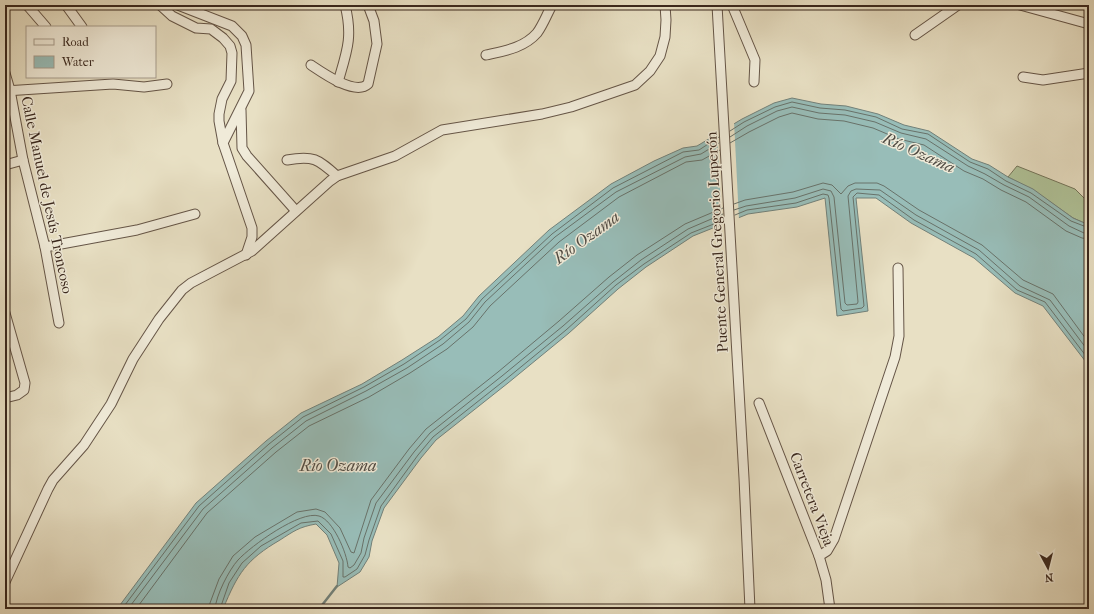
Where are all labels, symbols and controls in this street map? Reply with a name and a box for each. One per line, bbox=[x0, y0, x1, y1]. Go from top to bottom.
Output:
legend bbox=[26, 26, 156, 78]
text: Road bbox=[62, 35, 89, 49]
text: Water bbox=[61, 55, 95, 69]
street label: Calle Manuel de Jesús Troncoso bbox=[17, 95, 77, 296]
water label: Río Ozama bbox=[879, 128, 958, 177]
street label: Puente General Gregorio Luperón bbox=[702, 131, 732, 353]
water label: Río Ozama bbox=[549, 207, 623, 268]
street label: Carretera Vieja bbox=[786, 450, 838, 549]
water label: Río Ozama bbox=[299, 456, 376, 475]
north arrow bbox=[1028, 548, 1068, 588]
text: N bbox=[1044, 570, 1054, 584]

